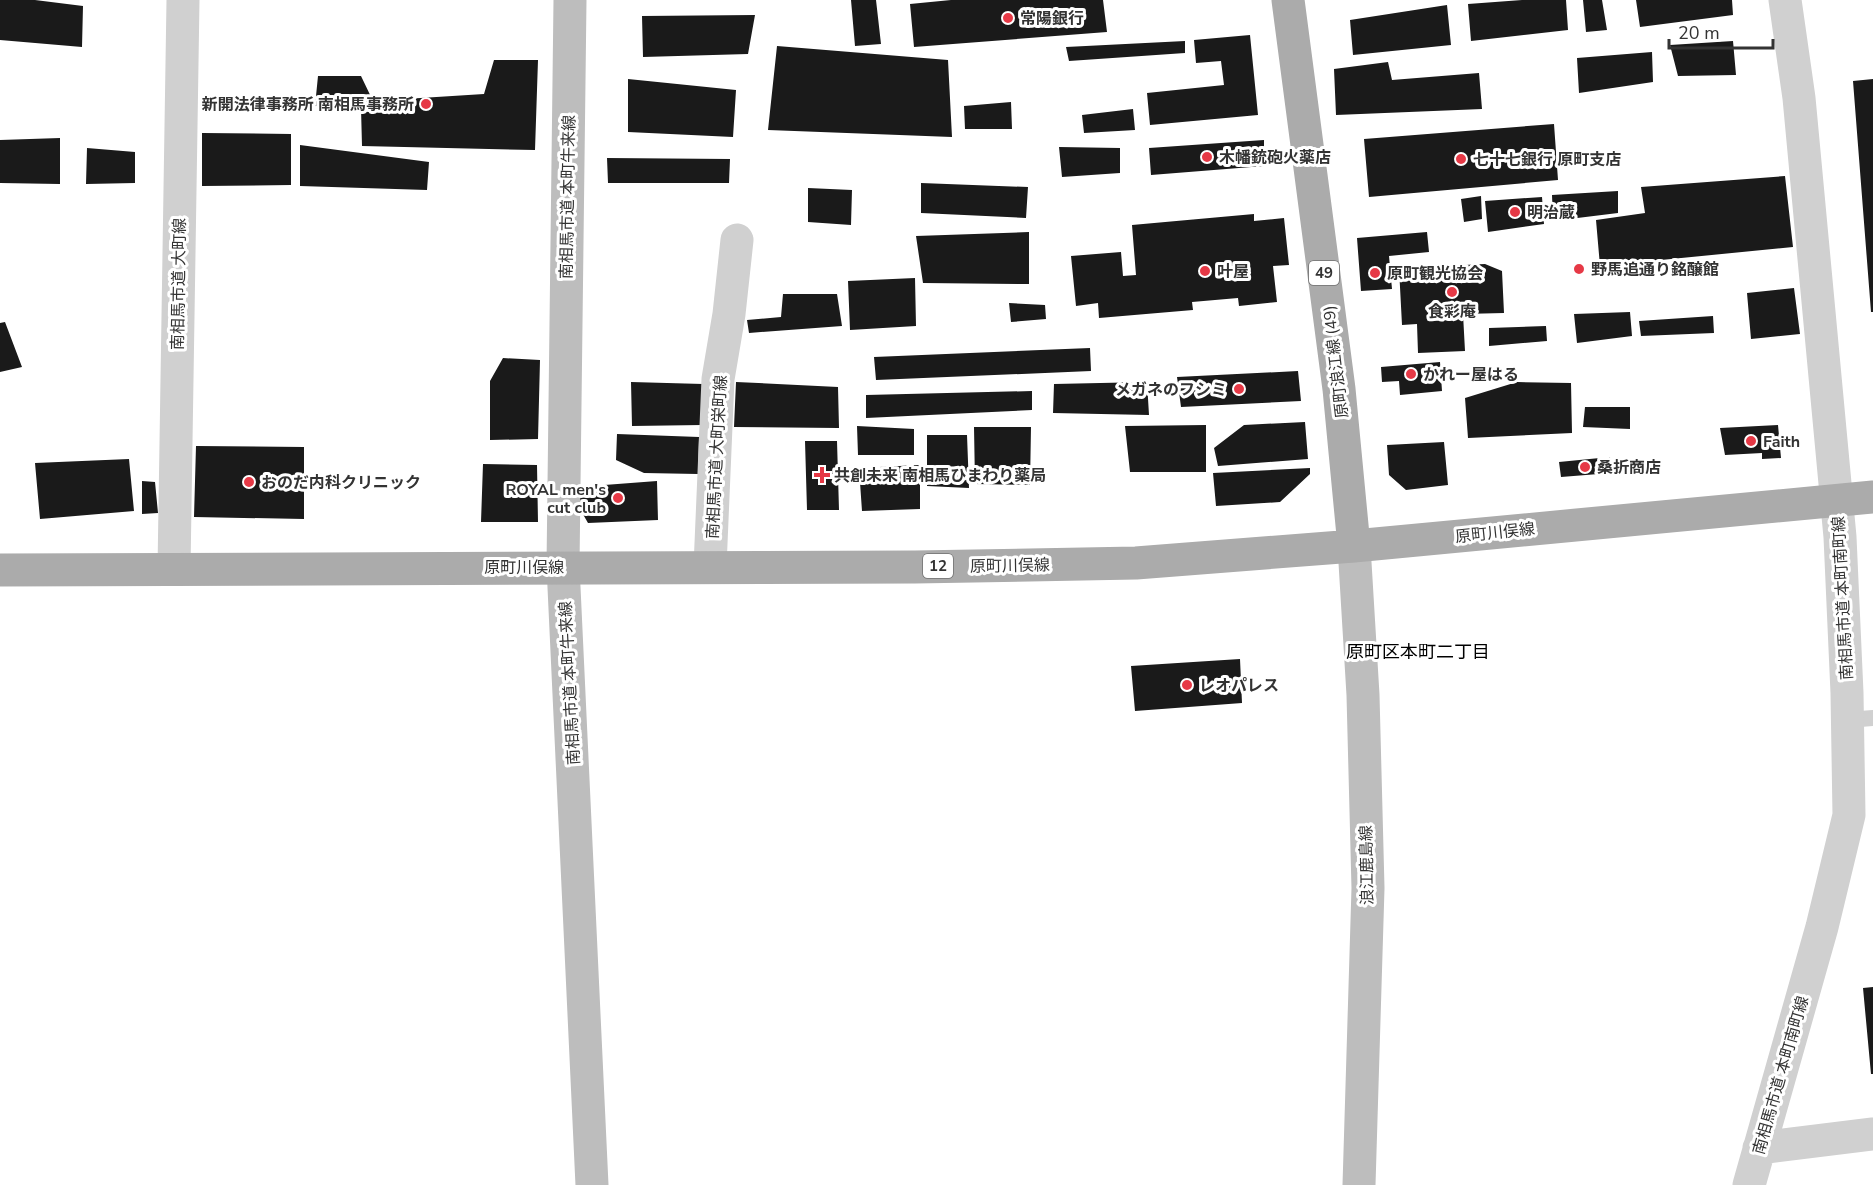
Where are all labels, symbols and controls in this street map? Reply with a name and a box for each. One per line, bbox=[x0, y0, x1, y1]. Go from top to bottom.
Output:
place label: 常陽銀行 bbox=[1020, 8, 1084, 30]
marker: 常陽銀行 bbox=[1001, 11, 1015, 25]
scale bar bbox=[1669, 12, 1772, 50]
text: 20 m bbox=[1678, 21, 1720, 45]
place label: 新開法律事務所 南相馬事務所 bbox=[202, 94, 414, 116]
marker: 新開法律事務所 南相馬事務所 bbox=[419, 97, 433, 111]
street label: 南相馬市道 本町牛来線 bbox=[556, 115, 580, 279]
place label: 木幡銃砲火薬店 bbox=[1219, 147, 1331, 169]
place label: 七十七銀行 原町支店 bbox=[1473, 149, 1621, 171]
marker: 木幡銃砲火薬店 bbox=[1200, 150, 1214, 164]
marker: 七十七銀行 原町支店 bbox=[1454, 152, 1468, 166]
place label: 明治蔵 bbox=[1527, 202, 1575, 224]
marker: 明治蔵 bbox=[1508, 205, 1522, 219]
street label: 南相馬市道 大町線 bbox=[167, 218, 191, 350]
place label: 野馬追通り銘醸館 bbox=[1591, 259, 1719, 281]
place label: 叶屋 bbox=[1217, 261, 1249, 283]
road number: 49 bbox=[1309, 261, 1339, 285]
marker: 野馬追通り銘醸館 bbox=[1572, 262, 1586, 276]
place label: 原町観光協会 bbox=[1387, 263, 1483, 285]
marker: 叶屋 bbox=[1198, 264, 1212, 278]
marker: 原町観光協会 bbox=[1368, 266, 1382, 280]
marker: 食彩庵 bbox=[1445, 285, 1459, 299]
place label: 食彩庵 bbox=[1428, 301, 1476, 323]
street label: 原町浪江線 (49) bbox=[1318, 304, 1354, 420]
place label: かれー屋はる bbox=[1423, 364, 1519, 386]
marker: かれー屋はる bbox=[1404, 367, 1418, 381]
street label: 南相馬市道 大町栄町線 bbox=[702, 375, 732, 540]
place label: メガネのフシミ bbox=[1115, 379, 1227, 401]
marker: メガネのフシミ bbox=[1232, 382, 1246, 396]
place label: Faith bbox=[1763, 431, 1800, 453]
marker: Faith bbox=[1744, 434, 1758, 448]
place label: 桑折商店 bbox=[1597, 457, 1661, 479]
marker: 桑折商店 bbox=[1578, 460, 1592, 474]
place label: 共創未来 南相馬ひまわり薬局 bbox=[834, 465, 1046, 487]
marker: 共創未来 南相馬ひまわり薬局 bbox=[815, 468, 829, 482]
place label: おのだ内科クリニック bbox=[261, 472, 421, 494]
marker: おのだ内科クリニック bbox=[242, 475, 256, 489]
place label: ROYAL men's cut club bbox=[505, 479, 606, 519]
marker: ROYAL men's cut club bbox=[611, 491, 625, 505]
street label: 南相馬市道 本町南町線 bbox=[1828, 515, 1858, 680]
street label: 原町川俣線 bbox=[1454, 518, 1536, 548]
road number: 12 bbox=[923, 554, 953, 578]
street label: 原町川俣線 bbox=[970, 554, 1050, 578]
street label: 原町川俣線 bbox=[484, 557, 564, 579]
street label: 南相馬市道 本町牛来線 bbox=[555, 600, 585, 765]
district label: 原町区本町二丁目 bbox=[1346, 640, 1490, 664]
place label: レオパレス bbox=[1199, 675, 1279, 697]
marker: レオパレス bbox=[1180, 678, 1194, 692]
street label: 浪江鹿島線 bbox=[1355, 825, 1379, 905]
street label: 南相馬市道 本町南町線 bbox=[1748, 993, 1814, 1157]

